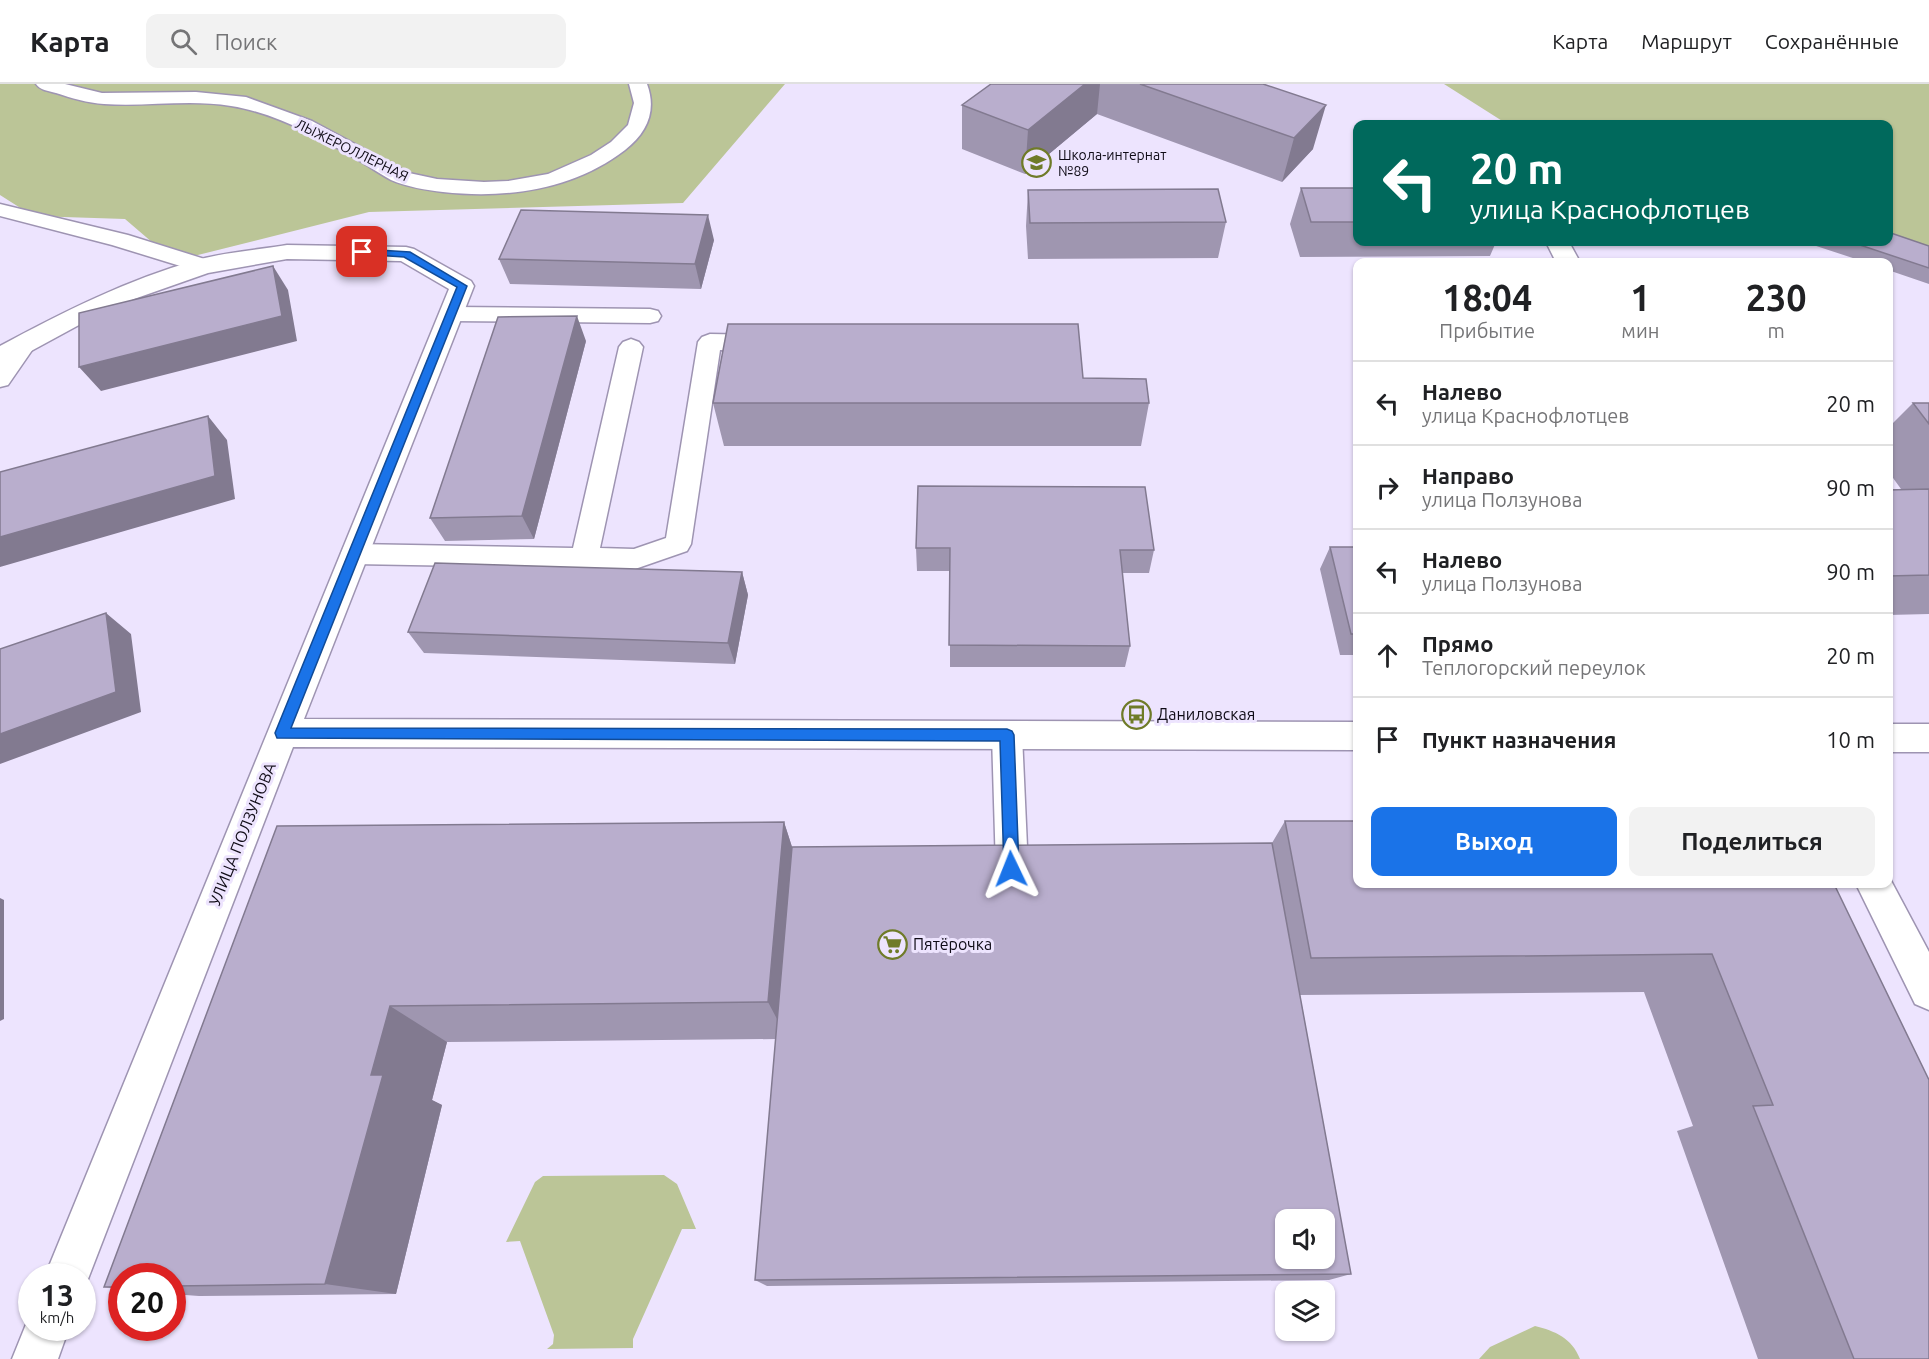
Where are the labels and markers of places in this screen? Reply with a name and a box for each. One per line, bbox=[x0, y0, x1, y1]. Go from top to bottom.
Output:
school or university icon: Школа-интернат №89 bbox=[1021, 147, 1053, 179]
place label: Школа-интернат №89 bbox=[1058, 147, 1166, 179]
pin bbox=[336, 226, 387, 277]
bus stop icon: Даниловская bbox=[1120, 698, 1152, 730]
place label: Даниловская bbox=[1157, 705, 1255, 723]
supermarket icon: Пятёрочка bbox=[876, 928, 908, 960]
place label: Пятёрочка bbox=[913, 935, 992, 953]

